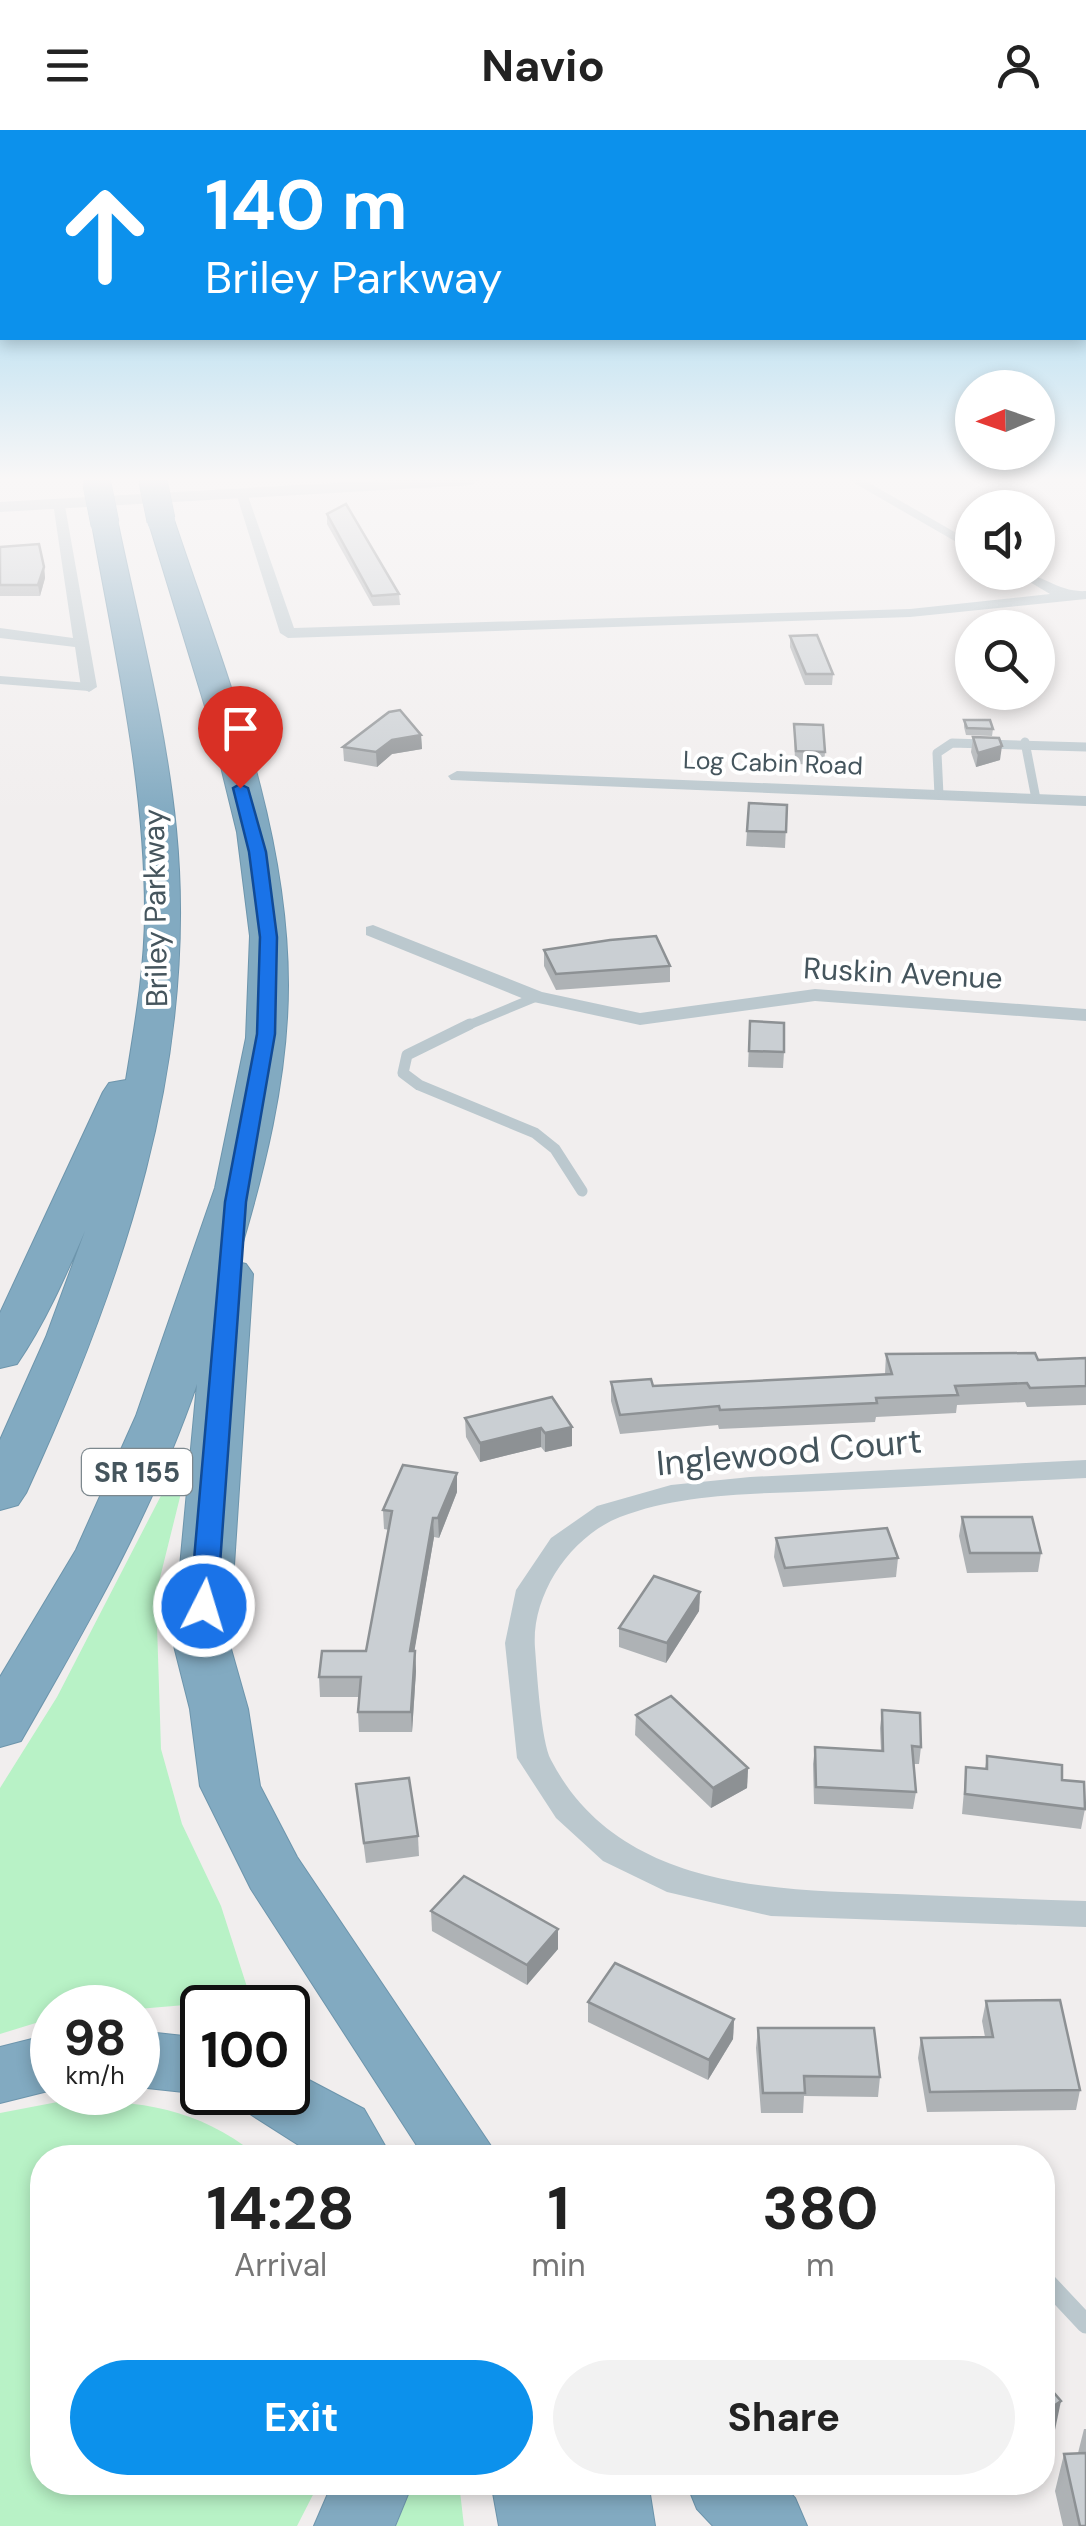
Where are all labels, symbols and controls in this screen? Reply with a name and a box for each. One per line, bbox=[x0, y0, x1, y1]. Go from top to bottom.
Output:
text: Navio bbox=[481, 36, 605, 95]
icon: menu bbox=[40, 38, 95, 93]
icon: person bbox=[991, 38, 1046, 93]
text: 140 m bbox=[205, 160, 408, 251]
icon: ahead bbox=[40, 170, 170, 300]
text: Briley Parkway bbox=[205, 248, 503, 307]
north arrow bbox=[955, 370, 1055, 470]
map controls bbox=[955, 370, 1055, 710]
button: sound bbox=[955, 490, 1055, 590]
button: search bbox=[955, 610, 1055, 710]
pin bbox=[198, 686, 283, 789]
icon: arrive bbox=[213, 701, 268, 756]
street label: Log Cabin Road bbox=[683, 743, 863, 783]
street label: Briley Parkway bbox=[134, 808, 176, 1007]
street label: Ruskin Avenue bbox=[802, 948, 1004, 998]
street label: Inglewood Court bbox=[654, 1417, 924, 1487]
road number: SR 155 bbox=[82, 1449, 192, 1495]
position arrow bbox=[152, 1554, 256, 1658]
speed limit sign: 100 bbox=[180, 1985, 310, 2115]
text: 98 bbox=[63, 2005, 127, 2071]
text: km/h bbox=[65, 2059, 125, 2092]
text: 14:28 bbox=[206, 2169, 355, 2248]
text: 1 bbox=[548, 2169, 569, 2248]
text: 380 bbox=[762, 2169, 879, 2248]
text: Arrival bbox=[234, 2244, 327, 2286]
text: min bbox=[531, 2244, 586, 2286]
text: m bbox=[806, 2244, 835, 2286]
button: Exit bbox=[70, 2360, 533, 2475]
button: Share bbox=[553, 2360, 1015, 2475]

